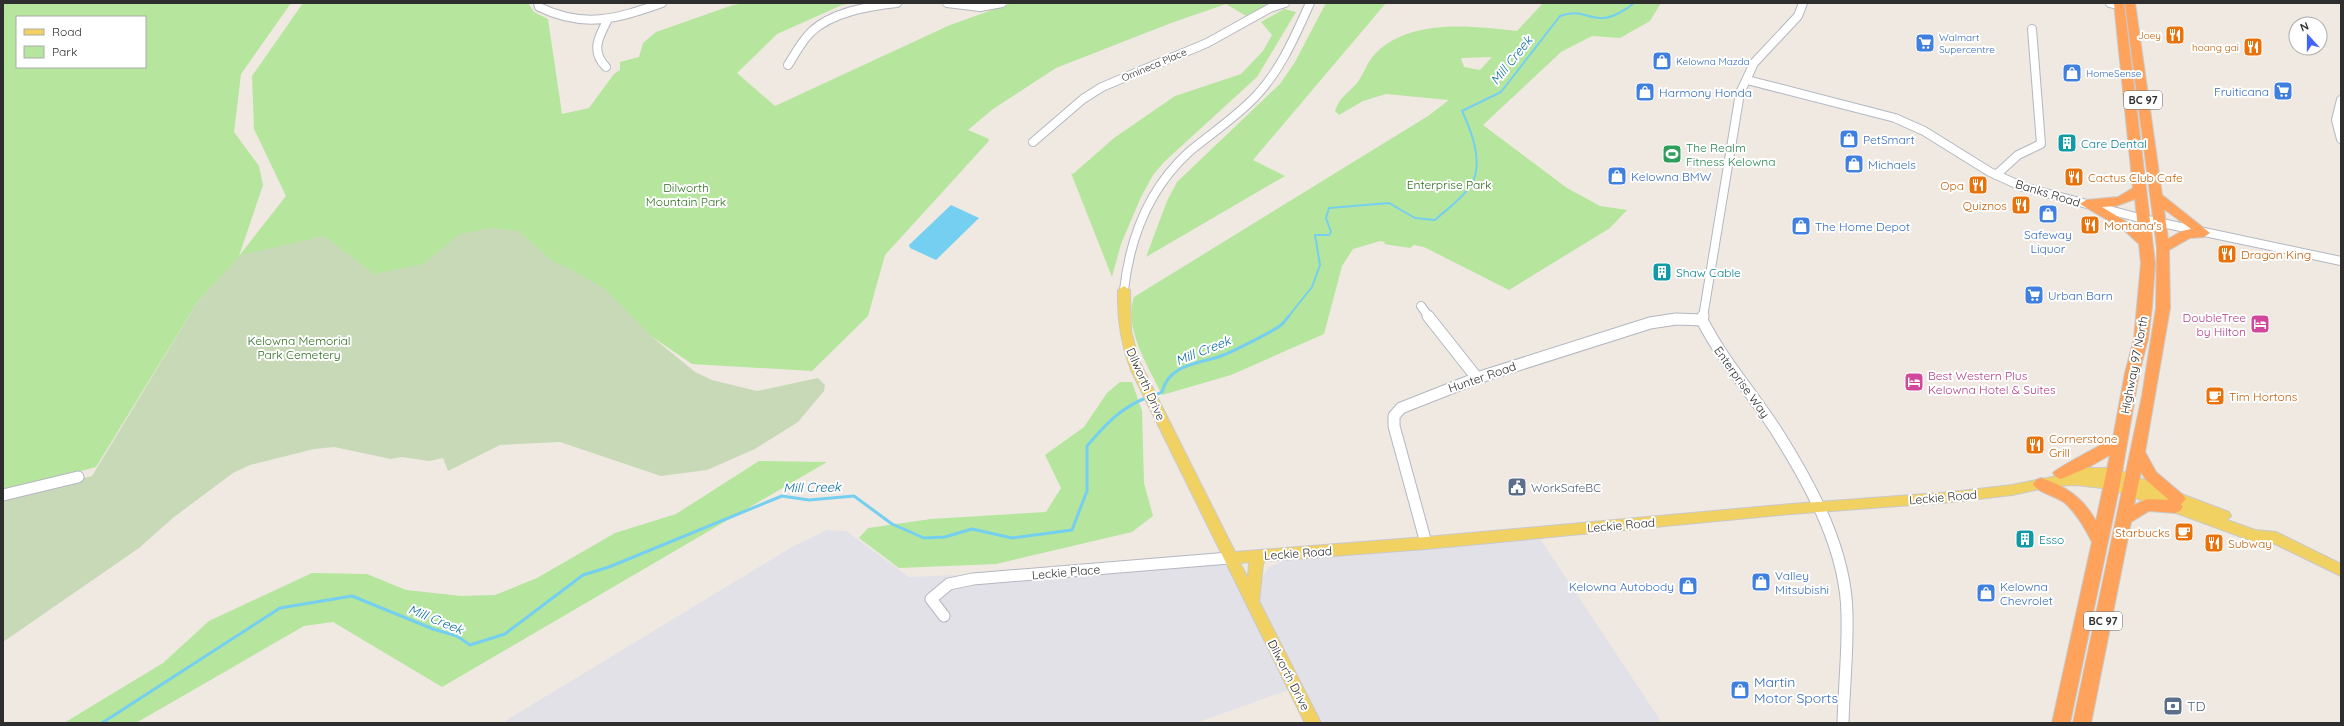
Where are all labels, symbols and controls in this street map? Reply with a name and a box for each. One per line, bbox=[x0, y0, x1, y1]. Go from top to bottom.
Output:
legend bbox=[16, 16, 146, 68]
north arrow bbox=[2288, 16, 2328, 56]
text: N bbox=[2298, 19, 2311, 35]
text: Road bbox=[52, 24, 82, 39]
restaurant icon: Joey bbox=[2164, 24, 2186, 46]
place label: Joey bbox=[2138, 29, 2161, 42]
place label: Walmart Supercentre bbox=[1939, 31, 1995, 56]
water label: Mill Creek bbox=[1487, 32, 1536, 88]
supermarket icon: Walmart Supercentre bbox=[1914, 32, 1936, 54]
restaurant icon: hoang gai bbox=[2242, 36, 2264, 58]
place label: hoang gai bbox=[2192, 41, 2239, 54]
text: Park bbox=[52, 44, 77, 59]
street label: Omineca Place bbox=[1119, 45, 1189, 85]
shop icon: Kelowna Mazda bbox=[1651, 50, 1673, 72]
place label: Kelowna Mazda bbox=[1676, 55, 1750, 68]
shop icon: HomeSense bbox=[2061, 62, 2083, 84]
place label: HomeSense bbox=[2086, 67, 2142, 80]
supermarket icon: Fruiticana bbox=[2272, 80, 2294, 102]
shop icon: Harmony Honda bbox=[1634, 81, 1656, 103]
place label: Fruiticana bbox=[2214, 84, 2269, 99]
place label: Harmony Honda bbox=[1659, 85, 1752, 100]
road number: BC 97 bbox=[2124, 91, 2162, 109]
shop icon: PetSmart bbox=[1838, 128, 1860, 150]
place label: PetSmart bbox=[1863, 132, 1915, 147]
building icon: Care Dental bbox=[2056, 132, 2078, 154]
place label: Care Dental bbox=[2081, 136, 2147, 151]
place label: The Realm Fitness Kelowna bbox=[1686, 140, 1775, 169]
sports icon: The Realm Fitness Kelowna bbox=[1661, 143, 1683, 165]
shop icon: Michaels bbox=[1843, 153, 1865, 175]
place label: Michaels bbox=[1868, 157, 1916, 172]
shop icon: Kelowna BMW bbox=[1606, 165, 1628, 187]
restaurant icon: Cactus Club Cafe bbox=[2063, 166, 2085, 188]
place label: Kelowna BMW bbox=[1631, 169, 1712, 184]
place label: Cactus Club Cafe bbox=[2088, 170, 2183, 185]
restaurant icon: Opa bbox=[1967, 174, 1989, 196]
street label: Banks Road bbox=[2014, 176, 2082, 210]
park label: Enterprise Park bbox=[1407, 177, 1491, 192]
place label: Opa bbox=[1940, 178, 1964, 193]
park label: Dilworth Mountain Park bbox=[646, 180, 726, 209]
restaurant icon: Quiznos bbox=[2010, 194, 2032, 216]
place label: Quiznos bbox=[1963, 198, 2007, 213]
shop icon: Safeway Liquor bbox=[2037, 203, 2059, 225]
restaurant icon: Montana's bbox=[2079, 214, 2101, 236]
shop icon: The Home Depot bbox=[1790, 215, 1812, 237]
place label: Montana's bbox=[2104, 218, 2162, 233]
place label: The Home Depot bbox=[1815, 219, 1910, 234]
place label: Safeway Liquor bbox=[2024, 227, 2072, 256]
restaurant icon: Dragon King bbox=[2216, 243, 2238, 265]
place label: Dragon King bbox=[2241, 247, 2311, 262]
building icon: Shaw Cable bbox=[1651, 261, 1673, 283]
place label: Shaw Cable bbox=[1676, 265, 1741, 280]
supermarket icon: Urban Barn bbox=[2023, 284, 2045, 306]
place label: Urban Barn bbox=[2048, 288, 2113, 303]
place label: DoubleTree by Hilton bbox=[2183, 310, 2246, 339]
hotel icon: DoubleTree by Hilton bbox=[2249, 313, 2271, 335]
street label: Highway 97 North bbox=[2117, 315, 2151, 415]
water label: Mill Creek bbox=[1173, 331, 1234, 368]
park label: Kelowna Memorial Park Cemetery bbox=[247, 333, 351, 362]
street label: Enterprise Way bbox=[1711, 343, 1773, 421]
street label: Dilworth Drive bbox=[1123, 345, 1169, 423]
street label: Hunter Road bbox=[1446, 358, 1518, 396]
place label: Best Western Plus Kelowna Hotel & Suites bbox=[1928, 368, 2056, 397]
hotel icon: Best Western Plus Kelowna Hotel & Suites bbox=[1903, 371, 1925, 393]
cafe icon: Tim Hortons bbox=[2204, 385, 2226, 407]
place label: Tim Hortons bbox=[2229, 389, 2298, 404]
place label: Cornerstone Grill bbox=[2049, 431, 2118, 460]
restaurant icon: Cornerstone Grill bbox=[2024, 434, 2046, 456]
public building icon: WorkSafeBC bbox=[1506, 476, 1528, 498]
water label: Mill Creek bbox=[783, 478, 842, 496]
place label: WorkSafeBC bbox=[1531, 480, 1601, 495]
street label: Leckie Road bbox=[1908, 487, 1978, 507]
street label: Leckie Road bbox=[1586, 515, 1656, 535]
cafe icon: Starbucks bbox=[2173, 521, 2195, 543]
place label: Starbucks bbox=[2115, 525, 2170, 540]
building icon: Esso bbox=[2014, 528, 2036, 550]
place label: Esso bbox=[2039, 532, 2064, 547]
restaurant icon: Subway bbox=[2203, 532, 2225, 554]
place label: Subway bbox=[2228, 536, 2272, 551]
street label: Leckie Road bbox=[1263, 543, 1333, 563]
street label: Leckie Place bbox=[1031, 562, 1101, 582]
place label: Valley Mitsubishi bbox=[1775, 568, 1829, 597]
shop icon: Valley Mitsubishi bbox=[1750, 571, 1772, 593]
shop icon: Kelowna Autobody bbox=[1677, 575, 1699, 597]
place label: Kelowna Autobody bbox=[1569, 579, 1674, 594]
place label: Kelowna Chevrolet bbox=[2000, 579, 2053, 608]
shop icon: Kelowna Chevrolet bbox=[1975, 582, 1997, 604]
water label: Mill Creek bbox=[406, 601, 467, 638]
road number: BC 97 bbox=[2084, 612, 2122, 630]
street label: Dilworth Drive bbox=[1265, 637, 1313, 713]
place label: Martin Motor Sports bbox=[1754, 673, 1838, 707]
shop icon: Martin Motor Sports bbox=[1729, 679, 1751, 701]
bank icon: TD bbox=[2162, 695, 2184, 717]
place label: TD bbox=[2187, 697, 2206, 715]

